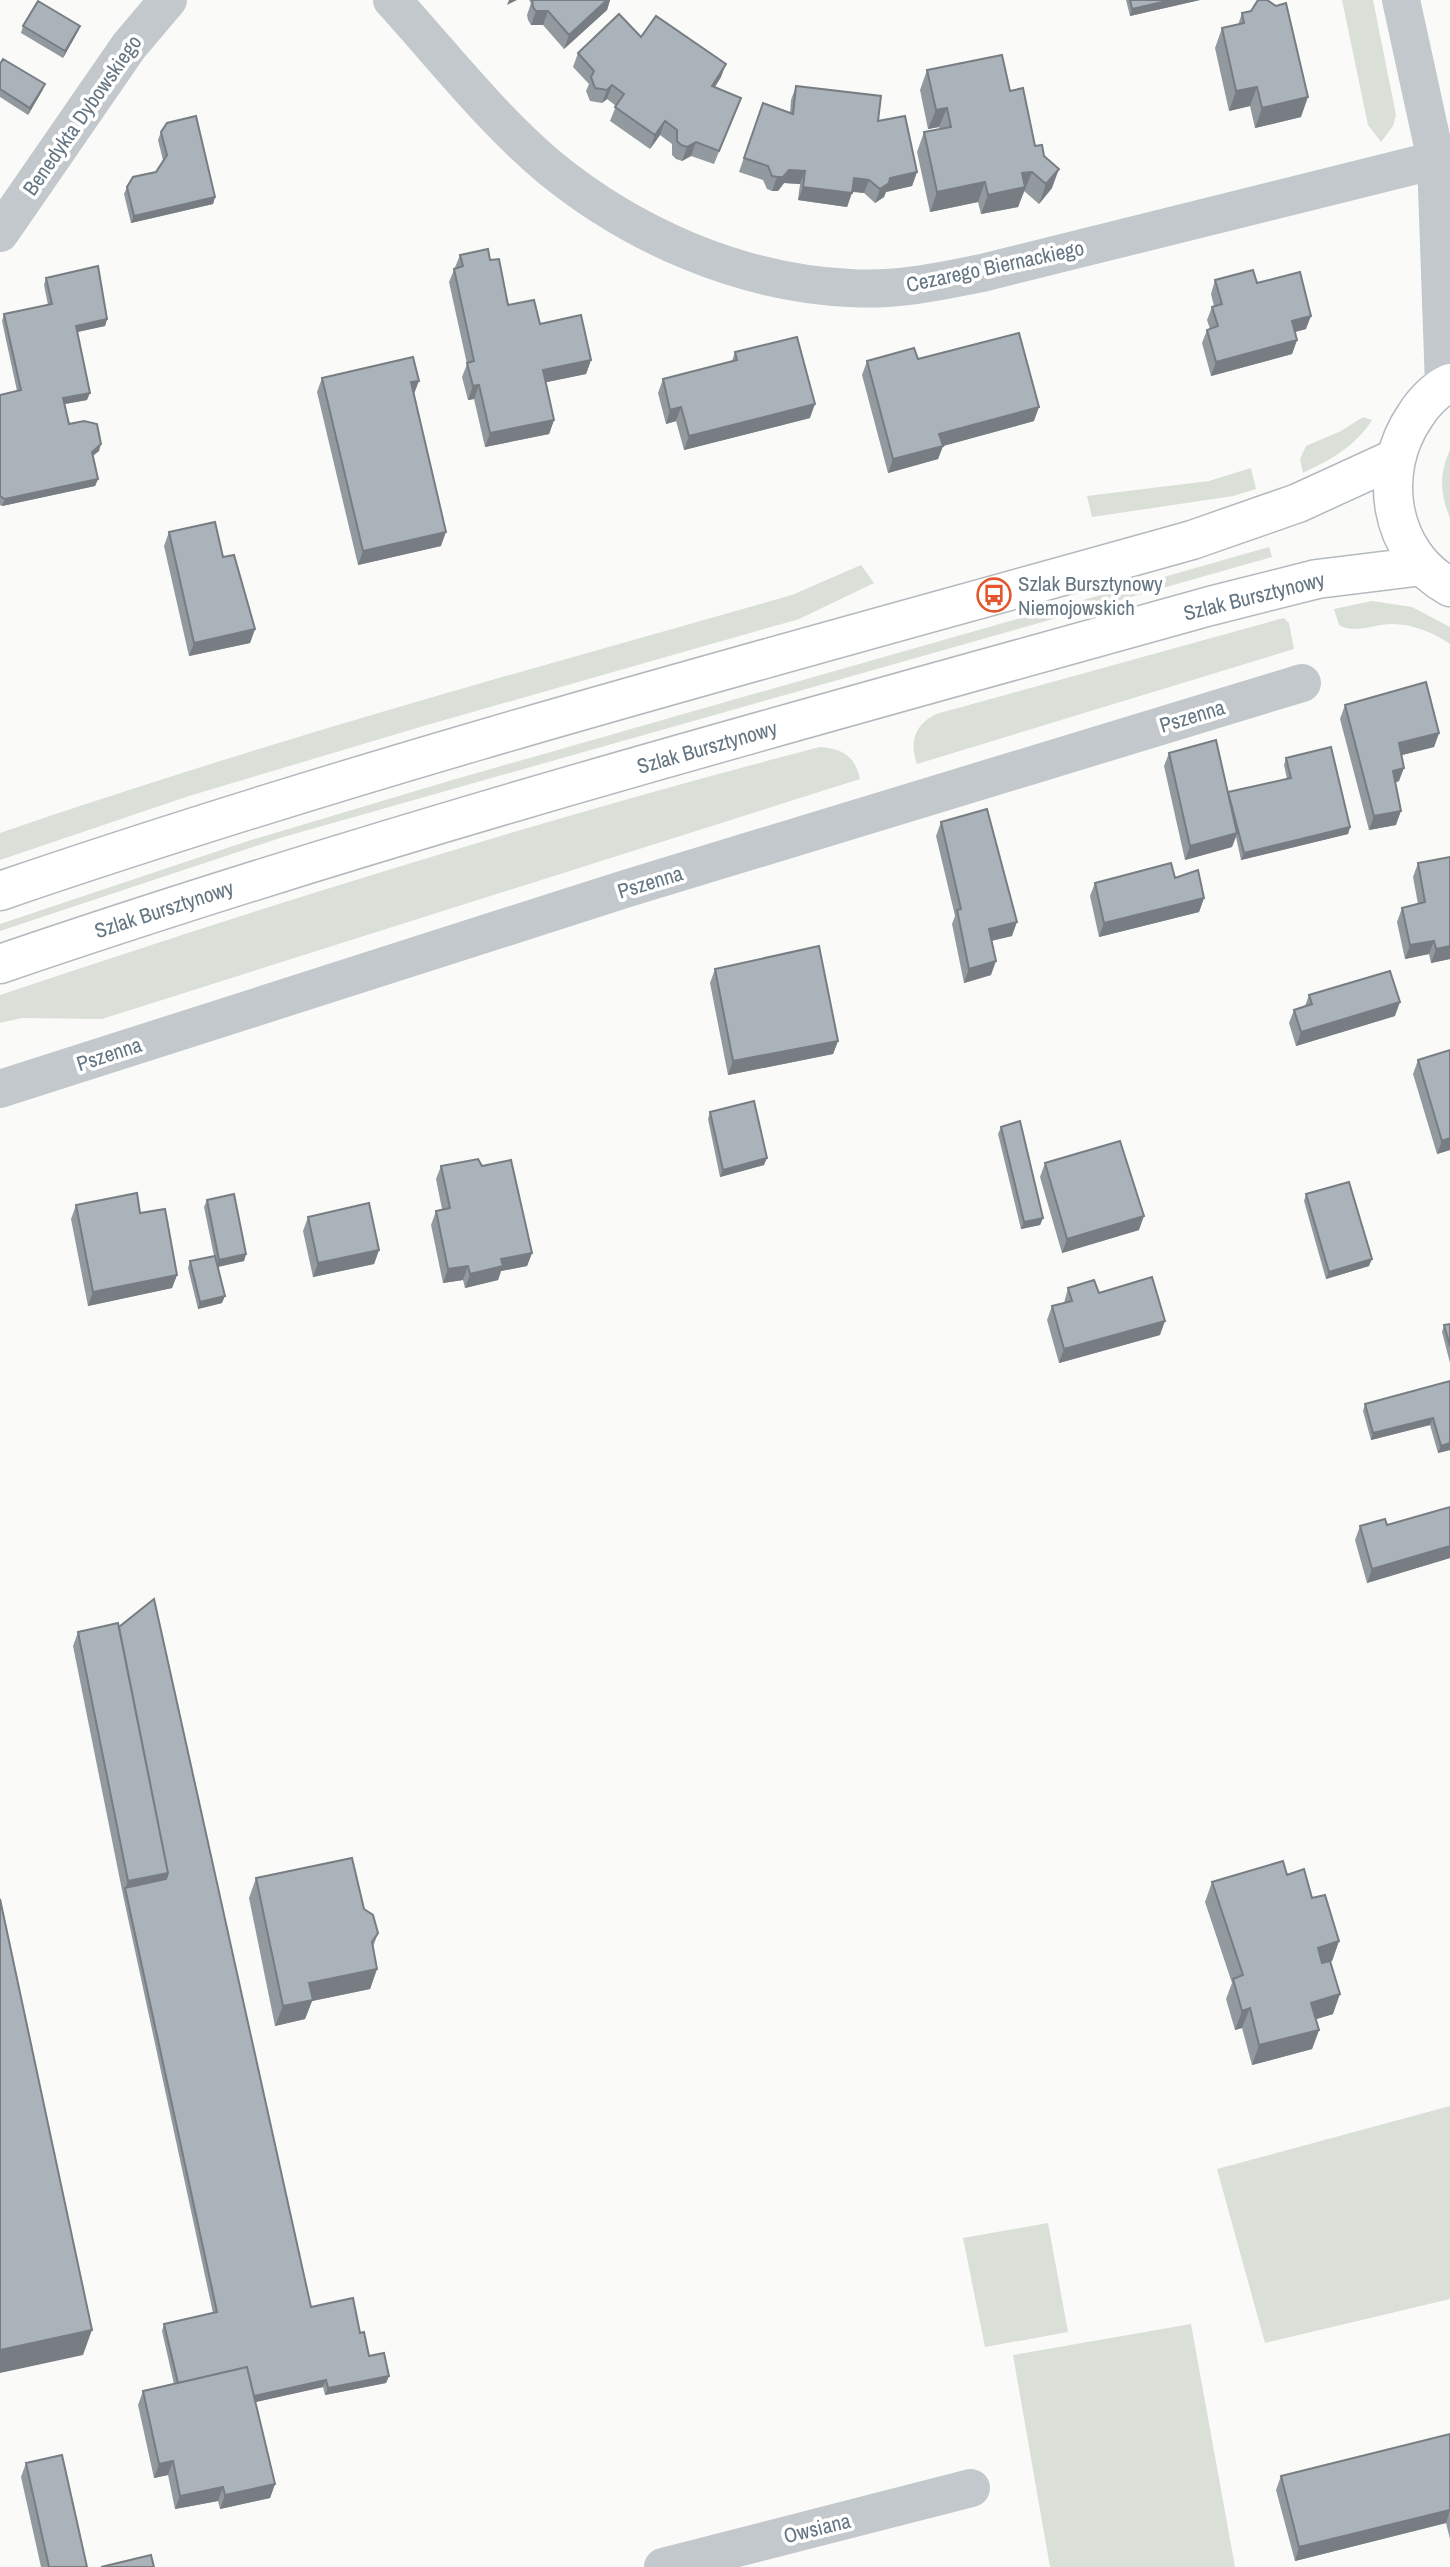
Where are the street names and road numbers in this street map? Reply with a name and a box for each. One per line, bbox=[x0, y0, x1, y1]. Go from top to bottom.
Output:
street label: Benedykta Dybowskiego bbox=[16, 29, 148, 201]
street label: Cezarego Biernackiego bbox=[904, 233, 1086, 299]
street label: Szlak Bursztynowy bbox=[1180, 564, 1328, 628]
street label: Pszenna bbox=[1156, 692, 1229, 740]
street label: Szlak Bursztynowy bbox=[634, 713, 781, 781]
street label: Pszenna bbox=[614, 858, 687, 906]
street label: Szlak Bursztynowy bbox=[91, 873, 238, 945]
street label: Pszenna bbox=[73, 1030, 146, 1078]
street label: Owsiana bbox=[781, 2506, 854, 2550]

